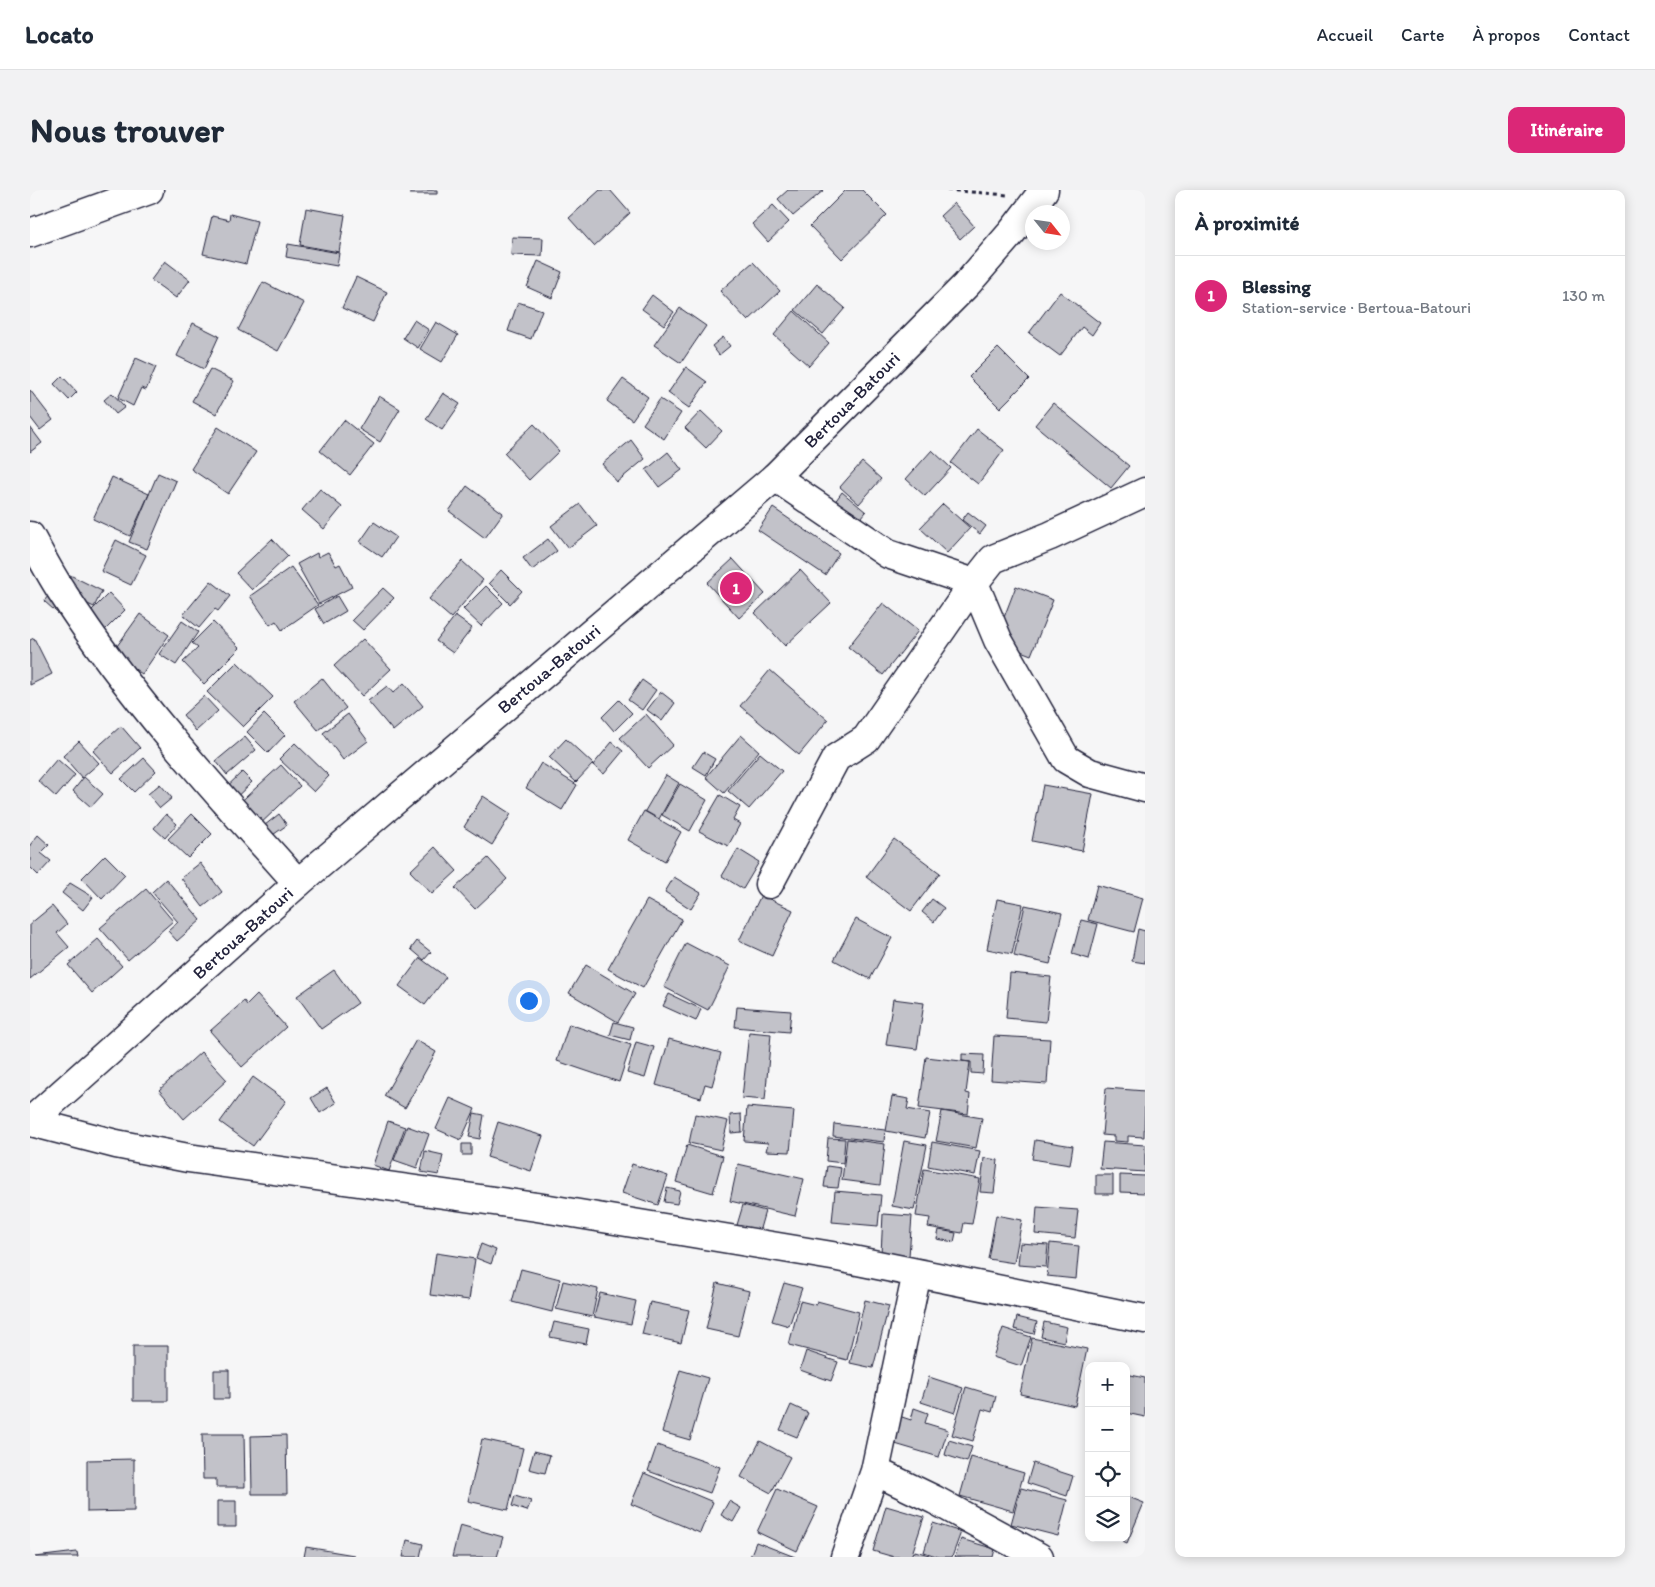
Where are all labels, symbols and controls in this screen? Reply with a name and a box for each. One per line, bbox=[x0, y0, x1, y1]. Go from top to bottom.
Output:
text: Locato bbox=[25, 20, 94, 49]
text: Accueil bbox=[1317, 24, 1373, 46]
text: Carte bbox=[1401, 24, 1444, 46]
text: À propos bbox=[1472, 24, 1540, 46]
text: Contact bbox=[1568, 24, 1630, 46]
button: Itinéraire bbox=[1508, 107, 1625, 153]
text: Nous trouver bbox=[30, 109, 224, 151]
north arrow bbox=[1025, 205, 1070, 250]
text: À proximité bbox=[1195, 210, 1300, 235]
text: Blessing bbox=[1242, 275, 1311, 298]
text: 1 bbox=[1207, 286, 1215, 305]
text: 130 m bbox=[1562, 286, 1605, 305]
text: Station-service · Bertoua-Batouri bbox=[1242, 298, 1471, 317]
street label: Bertoua-Batouri bbox=[799, 347, 905, 453]
pin: 1 bbox=[720, 569, 752, 607]
street label: Bertoua-Batouri bbox=[493, 620, 605, 718]
street label: Bertoua-Batouri bbox=[188, 882, 298, 984]
your location bbox=[516, 988, 542, 1014]
map controls bbox=[1085, 1362, 1130, 1542]
button: + bbox=[1085, 1362, 1130, 1407]
button: − bbox=[1085, 1407, 1130, 1452]
button: locate bbox=[1085, 1452, 1130, 1497]
button: layers bbox=[1085, 1497, 1130, 1542]

